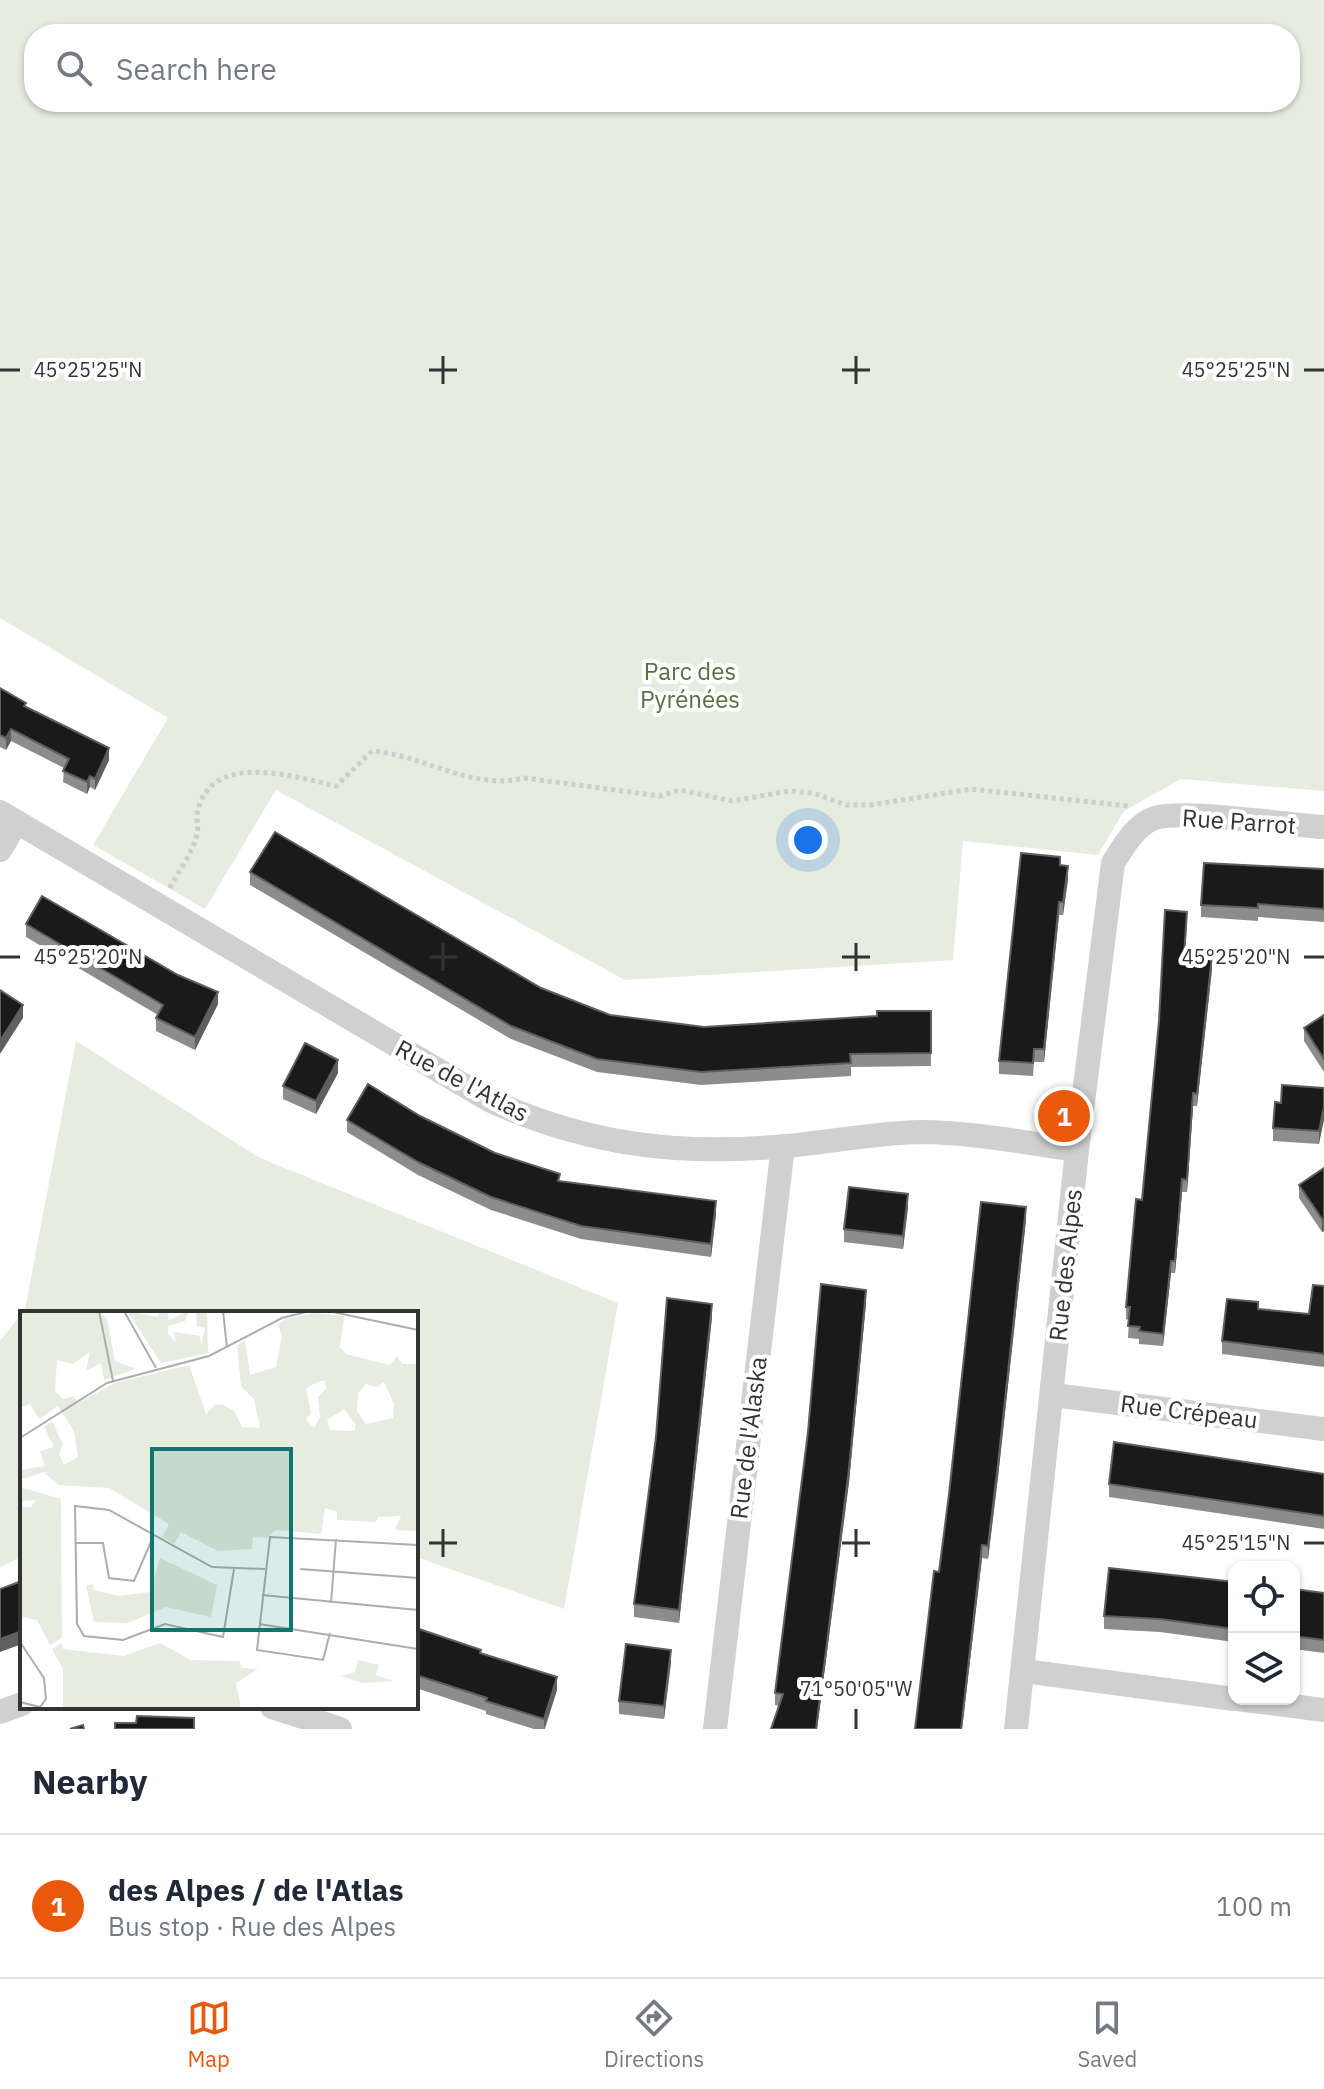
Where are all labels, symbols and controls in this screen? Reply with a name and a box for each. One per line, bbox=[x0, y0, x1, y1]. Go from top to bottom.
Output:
search box bbox=[24, 24, 1300, 112]
icon: search bbox=[52, 46, 96, 90]
text: Search here bbox=[116, 49, 277, 88]
text: 45°25'25"N bbox=[34, 356, 142, 383]
text: 45°25'25"N bbox=[1182, 356, 1290, 383]
park label: Parc des Pyrénées bbox=[640, 655, 740, 715]
street label: Rue Parrot bbox=[1181, 801, 1297, 841]
your location bbox=[788, 820, 828, 860]
text: 45°25'20"N bbox=[34, 943, 142, 970]
text: 45°25'20"N bbox=[1182, 943, 1290, 970]
street label: Rue de l'Atlas bbox=[390, 1032, 535, 1129]
pin: 1 bbox=[1038, 1086, 1090, 1146]
street label: Rue des Alpes bbox=[1041, 1187, 1089, 1343]
inset map bbox=[20, 1311, 418, 1709]
street label: Rue de l'Alaska bbox=[722, 1355, 774, 1521]
street label: Rue Crépeau bbox=[1119, 1387, 1260, 1435]
text: 45°25'15"N bbox=[1182, 1529, 1290, 1556]
map controls bbox=[1228, 1561, 1300, 1705]
button: locate bbox=[1228, 1561, 1300, 1633]
button: layers bbox=[1228, 1633, 1300, 1705]
text: 71°50'05"W bbox=[800, 1675, 913, 1702]
text: Nearby bbox=[32, 1759, 147, 1803]
text: des Alpes / de l'Atlas bbox=[108, 1870, 404, 1909]
text: 1 bbox=[50, 1889, 66, 1923]
text: 100 m bbox=[1216, 1889, 1292, 1923]
text: Bus stop · Rue des Alpes bbox=[108, 1909, 396, 1943]
tab: Map bbox=[187, 1996, 231, 2073]
tab: Directions bbox=[604, 1996, 704, 2073]
tab: Saved bbox=[1077, 1996, 1137, 2073]

